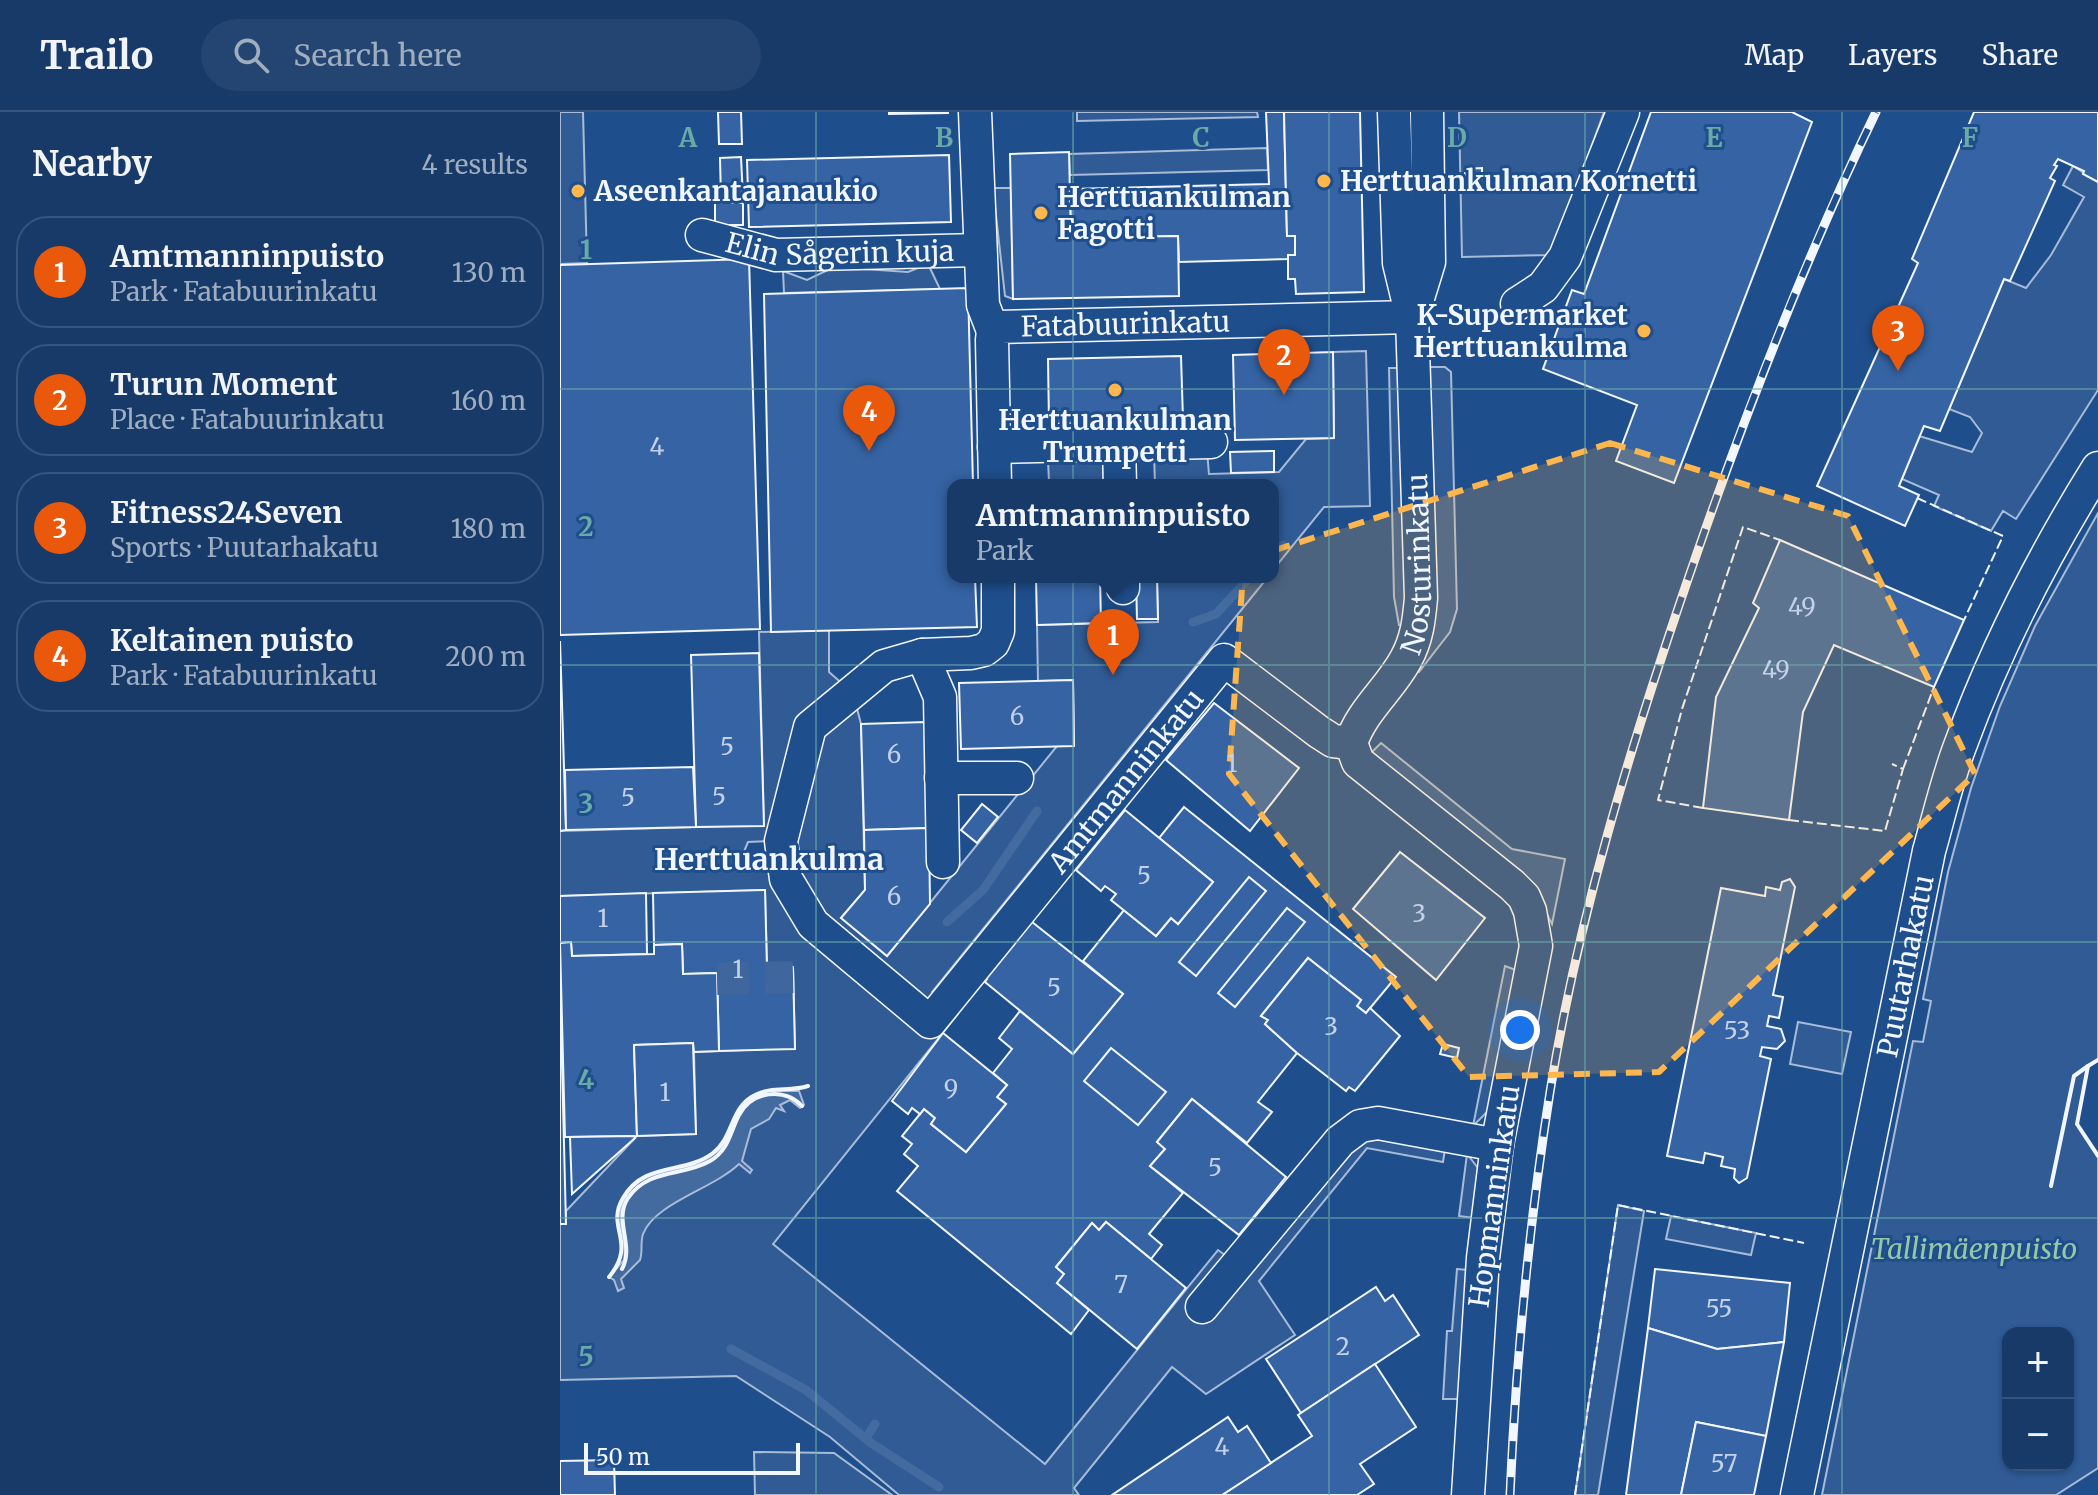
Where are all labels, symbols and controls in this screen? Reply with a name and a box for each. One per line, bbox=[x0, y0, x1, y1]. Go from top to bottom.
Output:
search box bbox=[201, 19, 761, 91]
text: Trailo bbox=[40, 32, 153, 79]
icon: search bbox=[229, 33, 273, 77]
text: Search here bbox=[293, 36, 462, 74]
text: Map bbox=[1744, 37, 1804, 73]
text: Layers bbox=[1848, 37, 1937, 73]
text: Share bbox=[1981, 37, 2058, 73]
text: A bbox=[678, 121, 698, 154]
text: B bbox=[935, 121, 953, 154]
text: C bbox=[1192, 121, 1210, 154]
text: D bbox=[1447, 121, 1467, 154]
text: E bbox=[1706, 121, 1723, 154]
text: F bbox=[1962, 121, 1978, 154]
text: Nearby bbox=[32, 143, 152, 185]
text: 4 results bbox=[421, 148, 528, 181]
place label: Herttuankulman Kornetti bbox=[1340, 163, 1697, 199]
marker: Herttuankulman Kornetti bbox=[1315, 172, 1333, 190]
place label: Aseenkantajanaukio bbox=[593, 173, 878, 209]
place label: Herttuankulman Fagotti bbox=[1057, 179, 1291, 247]
marker: Aseenkantajanaukio bbox=[569, 182, 587, 200]
marker: Herttuankulman Fagotti bbox=[1032, 204, 1050, 222]
street label: Elin Sågerin kuja bbox=[722, 224, 955, 273]
text: 1 bbox=[580, 233, 592, 266]
text: Amtmanninpuisto bbox=[110, 237, 384, 275]
text: 1 bbox=[54, 256, 66, 289]
text: 130 m bbox=[452, 256, 526, 289]
text: Park · Fatabuurinkatu bbox=[110, 275, 378, 308]
place label: K-Supermarket Herttuankulma bbox=[1413, 297, 1628, 365]
street label: Fatabuurinkatu bbox=[1020, 303, 1231, 344]
pin: 3 bbox=[1872, 305, 1924, 371]
marker: K-Supermarket Herttuankulma bbox=[1635, 322, 1653, 340]
pin: 2 bbox=[1258, 329, 1310, 395]
text: Turun Moment bbox=[110, 365, 338, 403]
marker: Herttuankulman Trumpetti bbox=[1106, 381, 1124, 399]
text: 2 bbox=[52, 384, 68, 417]
text: 160 m bbox=[451, 384, 526, 417]
pin: 4 bbox=[843, 385, 895, 451]
place label: Herttuankulman Trumpetti bbox=[998, 402, 1232, 470]
text: Place · Fatabuurinkatu bbox=[110, 403, 385, 436]
house number: 4 bbox=[650, 431, 665, 462]
street label: Nosturinkatu bbox=[1392, 473, 1439, 659]
popup bbox=[947, 479, 1279, 583]
text: Fitness24Seven bbox=[110, 493, 342, 531]
text: Amtmanninpuisto bbox=[976, 496, 1250, 534]
text: 2 bbox=[578, 510, 594, 543]
text: 3 bbox=[53, 512, 67, 545]
text: 180 m bbox=[451, 512, 526, 545]
text: Sports · Puutarhakatu bbox=[110, 531, 379, 564]
text: Park bbox=[976, 534, 1034, 567]
house number: 49 bbox=[1788, 591, 1816, 622]
pin: 1 bbox=[1087, 609, 1139, 675]
text: Keltainen puisto bbox=[110, 621, 353, 659]
text: 4 bbox=[52, 640, 68, 673]
text: 200 m bbox=[445, 640, 526, 673]
house number: 49 bbox=[1762, 654, 1790, 685]
text: Park · Fatabuurinkatu bbox=[110, 659, 378, 692]
street label: Amtmanninkatu bbox=[1040, 681, 1211, 881]
house number: 6 bbox=[1010, 701, 1024, 732]
house number: 5 bbox=[720, 731, 734, 762]
house number: 6 bbox=[887, 739, 901, 770]
house number: 1 bbox=[1227, 748, 1238, 779]
house number: 5 bbox=[712, 781, 726, 812]
house number: 5 bbox=[621, 782, 635, 813]
text: 3 bbox=[579, 787, 593, 820]
district label: Herttuankulma bbox=[654, 840, 884, 878]
house number: 5 bbox=[1137, 860, 1151, 891]
street label: Puutarhakatu bbox=[1869, 872, 1942, 1060]
house number: 6 bbox=[887, 881, 901, 912]
house number: 3 bbox=[1412, 898, 1426, 929]
house number: 1 bbox=[598, 903, 609, 934]
house number: 1 bbox=[733, 954, 744, 985]
house number: 5 bbox=[1047, 972, 1061, 1003]
your location bbox=[1500, 1010, 1540, 1050]
house number: 3 bbox=[1324, 1011, 1338, 1042]
house number: 53 bbox=[1724, 1015, 1750, 1046]
text: 4 bbox=[578, 1063, 595, 1096]
house number: 9 bbox=[944, 1073, 958, 1104]
house number: 1 bbox=[660, 1077, 671, 1108]
street label: Hopmanninkatu bbox=[1461, 1082, 1527, 1310]
house number: 5 bbox=[1208, 1152, 1222, 1183]
park label: Tallimäenpuisto bbox=[1871, 1231, 2077, 1267]
house number: 7 bbox=[1114, 1269, 1128, 1300]
house number: 55 bbox=[1706, 1293, 1732, 1324]
map controls bbox=[2002, 1327, 2074, 1471]
button: + bbox=[2002, 1327, 2074, 1399]
house number: 2 bbox=[1336, 1331, 1350, 1362]
text: 5 bbox=[578, 1340, 594, 1373]
button: − bbox=[2002, 1399, 2074, 1471]
house number: 4 bbox=[1215, 1431, 1230, 1462]
scale bar bbox=[584, 1439, 800, 1475]
text: 50 m bbox=[596, 1443, 650, 1471]
house number: 57 bbox=[1711, 1448, 1737, 1479]

